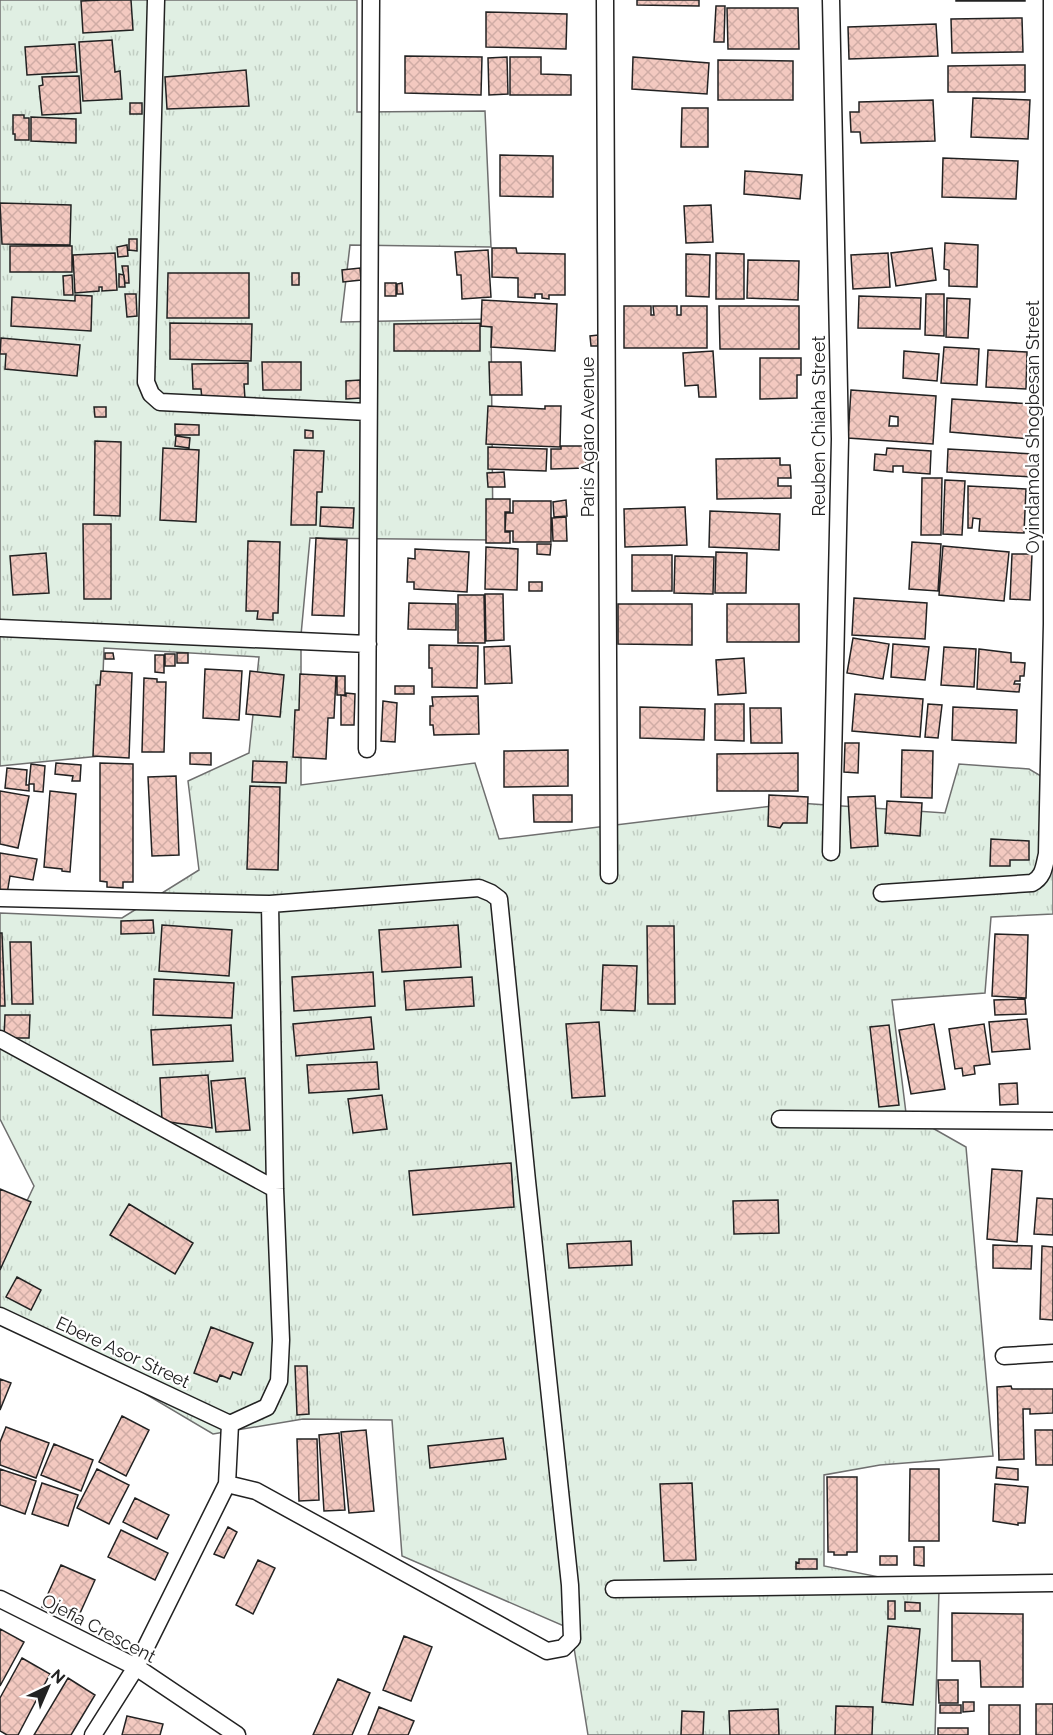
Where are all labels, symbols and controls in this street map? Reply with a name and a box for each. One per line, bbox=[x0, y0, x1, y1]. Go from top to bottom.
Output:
street label: Oyindamola Shogbesan Street bbox=[1022, 300, 1043, 554]
street label: Reuben Chiaha Street bbox=[808, 336, 829, 516]
street label: Paris Agaro Avenue bbox=[577, 356, 598, 517]
street label: Ebere Asor Street bbox=[53, 1312, 193, 1392]
street label: Ojefia Crescent bbox=[38, 1589, 160, 1667]
north arrow bbox=[18, 1657, 78, 1717]
text: N bbox=[47, 1665, 69, 1688]

